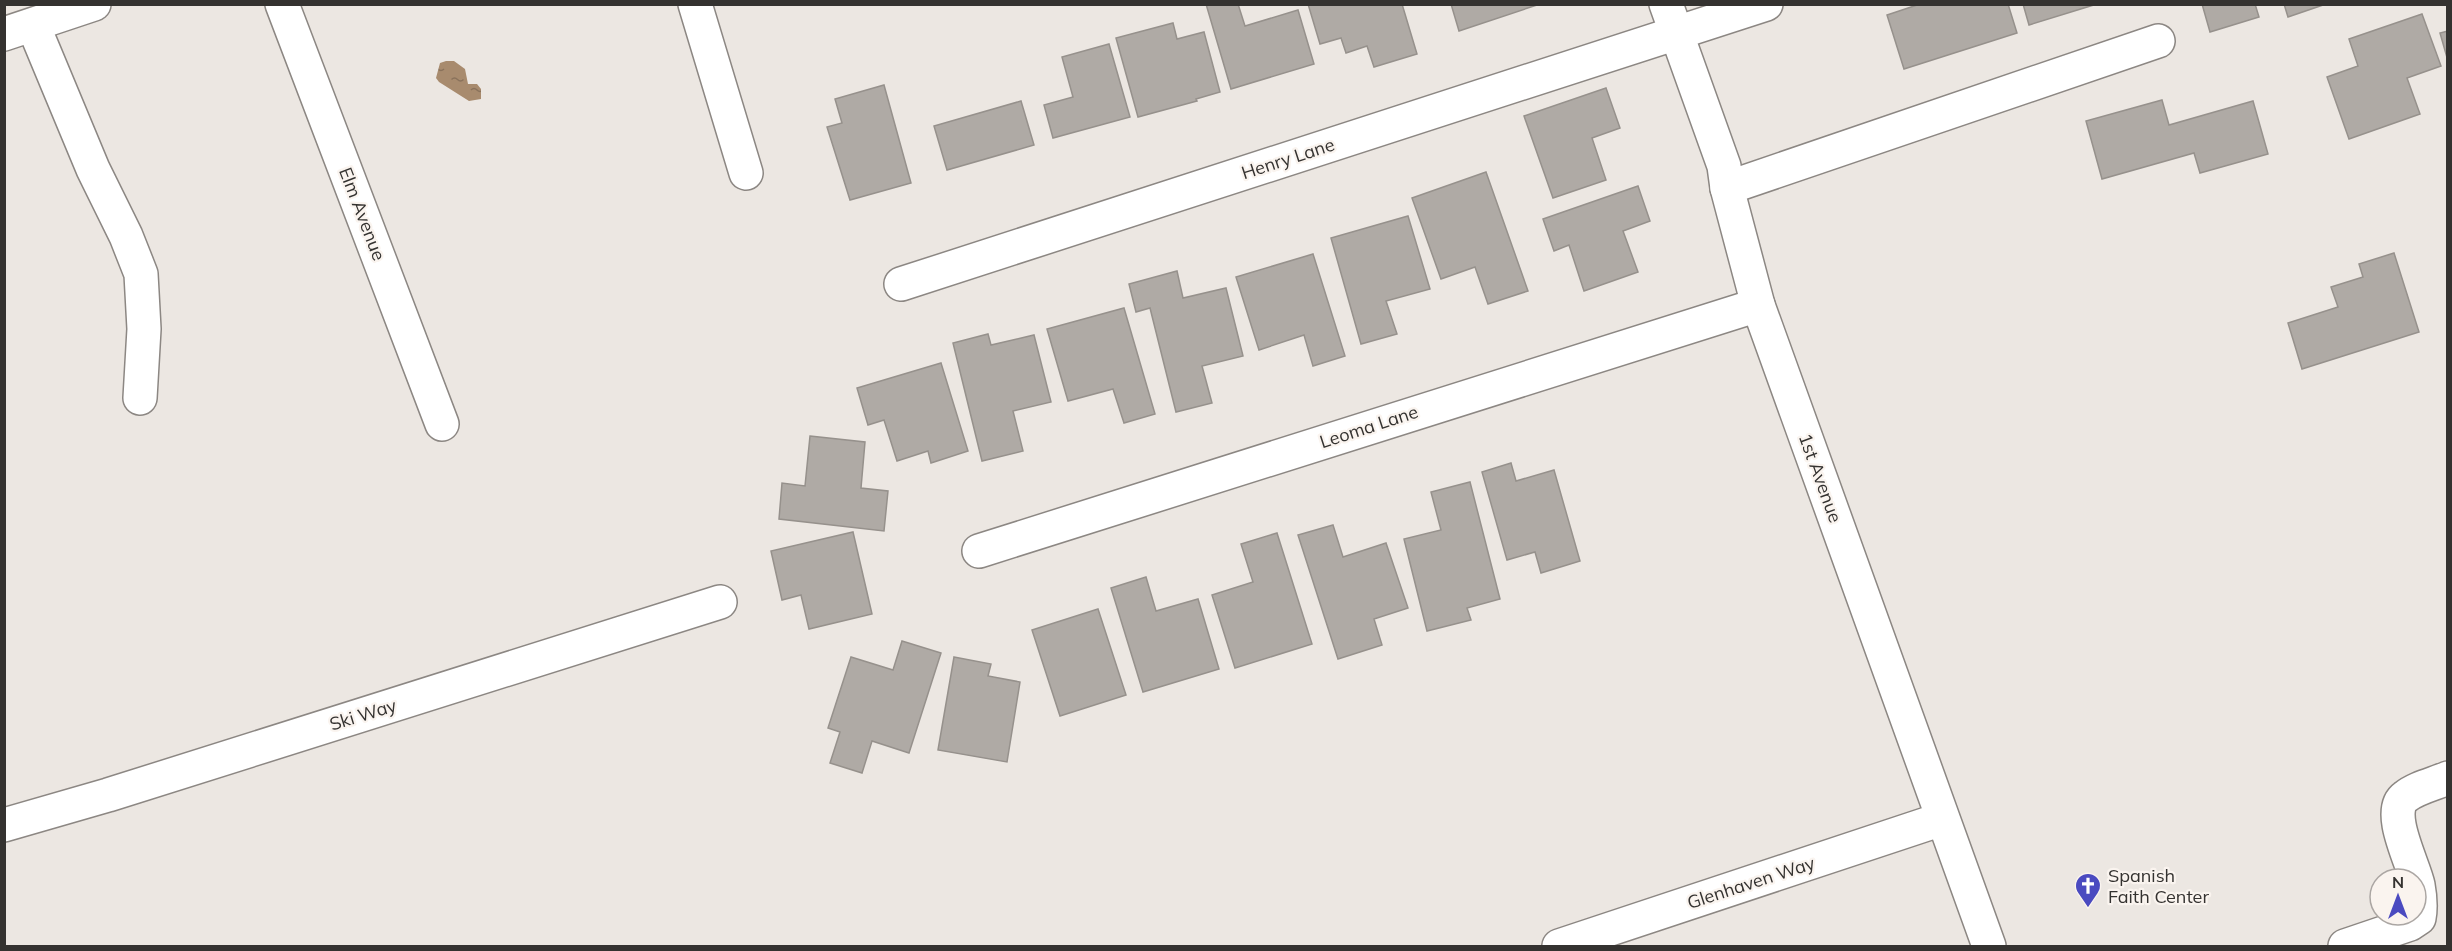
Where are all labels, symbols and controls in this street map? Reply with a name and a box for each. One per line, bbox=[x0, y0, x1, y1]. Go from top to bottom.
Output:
street label: Henry Lane bbox=[1238, 133, 1337, 184]
street label: Elm Avenue bbox=[334, 164, 391, 264]
street label: Leoma Lane bbox=[1317, 400, 1421, 453]
street label: 1st Avenue bbox=[1794, 430, 1847, 526]
street label: Ski Way bbox=[327, 693, 399, 736]
street label: Glenhaven Way bbox=[1684, 851, 1818, 914]
place label: Spanish Faith Center bbox=[2108, 864, 2209, 908]
north arrow bbox=[2368, 867, 2428, 927]
church icon: Spanish Faith Center bbox=[2073, 871, 2103, 909]
text: N bbox=[2392, 872, 2404, 892]

